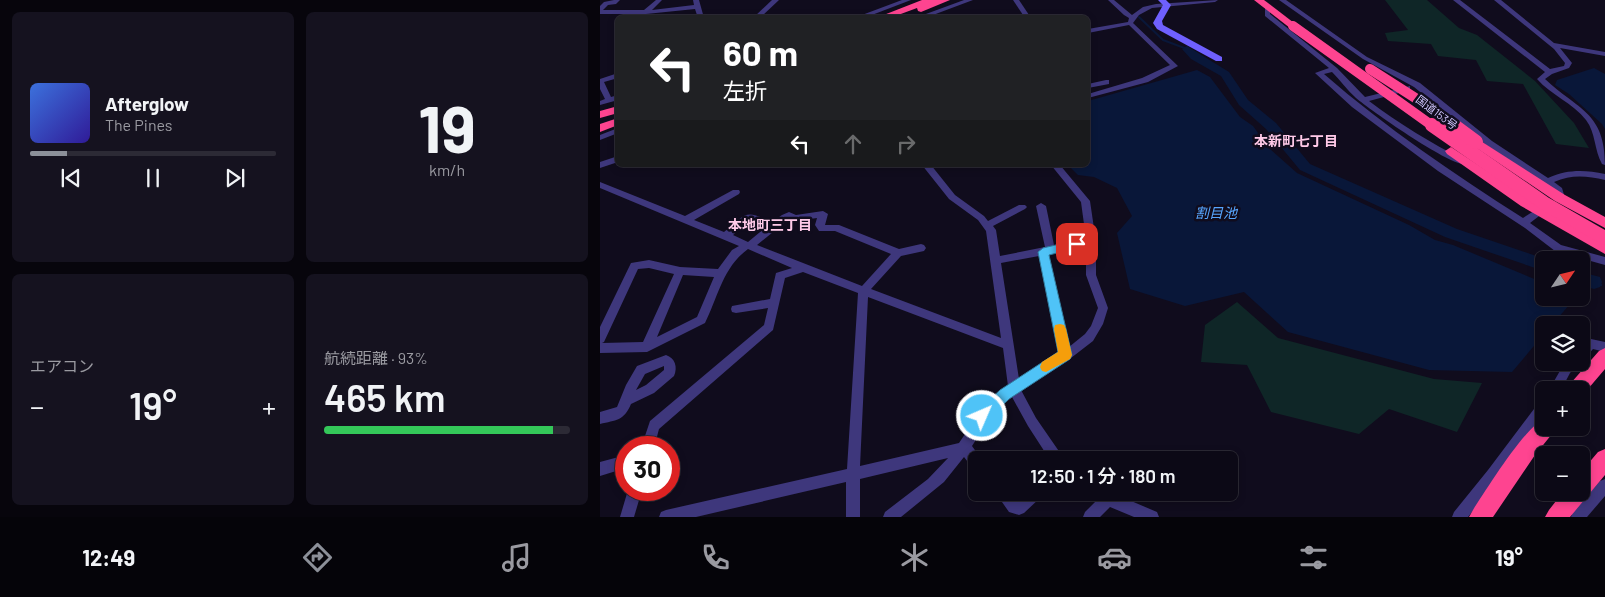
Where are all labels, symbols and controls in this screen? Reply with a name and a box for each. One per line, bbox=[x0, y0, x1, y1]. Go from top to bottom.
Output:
text: 60 m bbox=[723, 31, 798, 73]
icon: left bbox=[640, 35, 705, 100]
text: 左折 bbox=[723, 77, 767, 103]
text: 19 bbox=[418, 88, 476, 166]
text: Afterglow bbox=[105, 92, 189, 115]
street label: 国道153号 bbox=[1414, 92, 1460, 132]
text: The Pines bbox=[105, 115, 173, 134]
icon: left bbox=[786, 130, 814, 158]
icon: ahead bbox=[839, 130, 867, 158]
icon: right bbox=[892, 130, 920, 158]
district label: 本新町七丁目 bbox=[1254, 132, 1338, 149]
text: km/h bbox=[429, 160, 465, 179]
icon: previous bbox=[57, 164, 85, 192]
icon: pause bbox=[139, 164, 167, 192]
icon: next bbox=[221, 164, 249, 192]
water label: 割目池 bbox=[1195, 204, 1239, 221]
district label: 本地町三丁目 bbox=[728, 216, 812, 233]
pin bbox=[1056, 223, 1098, 265]
icon: arrive bbox=[1063, 230, 1091, 258]
north arrow bbox=[1535, 251, 1590, 306]
map controls bbox=[1535, 251, 1590, 501]
button: layers bbox=[1535, 316, 1590, 371]
text: 航続距離 · 93% bbox=[324, 348, 428, 367]
text: エアコン bbox=[30, 356, 94, 375]
text: 465 km bbox=[324, 374, 445, 420]
button: + bbox=[1535, 381, 1590, 436]
text: 19° bbox=[129, 382, 177, 428]
text: − bbox=[30, 389, 44, 423]
text: + bbox=[262, 389, 276, 423]
position arrow bbox=[955, 389, 1007, 441]
speed limit sign: 30 bbox=[615, 436, 680, 501]
button: − bbox=[1535, 446, 1590, 501]
text: 12:50 · 1 分 · 180 m bbox=[1030, 464, 1176, 487]
icon: directions bbox=[300, 540, 335, 575]
icon: music bbox=[499, 540, 534, 575]
icon: phone bbox=[698, 540, 733, 575]
icon: climate bbox=[897, 540, 932, 575]
icon: car bbox=[1097, 540, 1132, 575]
icon: filters bbox=[1296, 540, 1331, 575]
text: 12:49 bbox=[82, 544, 135, 570]
text: 19° bbox=[1495, 544, 1523, 570]

